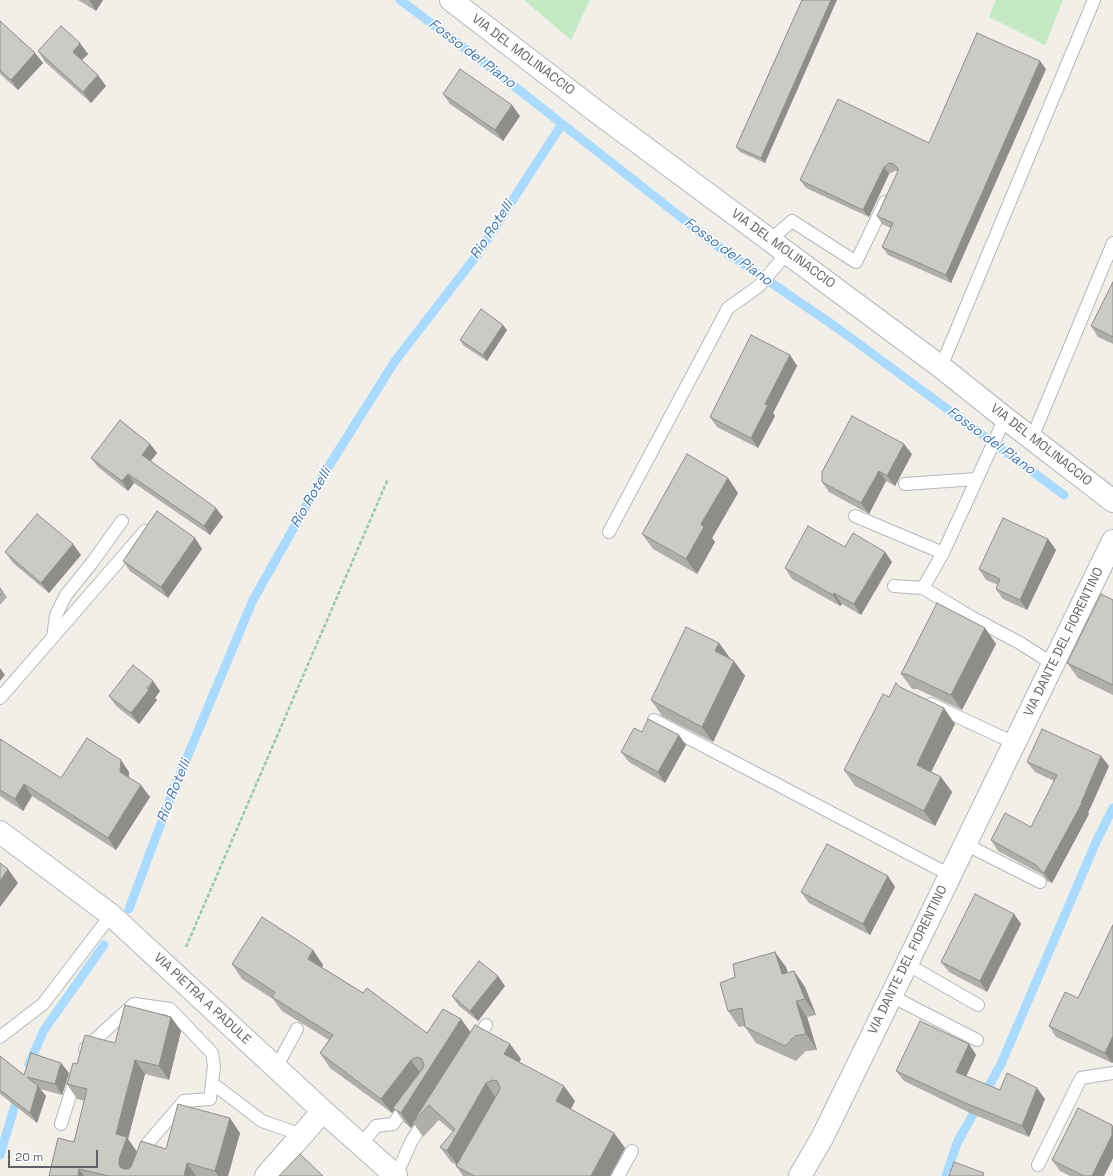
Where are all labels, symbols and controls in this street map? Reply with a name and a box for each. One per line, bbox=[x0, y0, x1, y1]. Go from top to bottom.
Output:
street label: VIA DEL MOLINACCIO bbox=[469, 11, 577, 99]
water label: Fosso del Piano bbox=[425, 16, 519, 92]
water label: Rio Rotelli bbox=[467, 198, 517, 262]
street label: VIA DEL MOLINACCIO bbox=[728, 206, 838, 292]
water label: Fosso del Piano bbox=[681, 214, 775, 290]
street label: VIA DEL MOLINACCIO bbox=[987, 400, 1095, 490]
water label: Fosso del Piano bbox=[944, 403, 1038, 479]
water label: Rio Rotelli bbox=[287, 465, 335, 531]
street label: VIA DANTE DEL FIORENTINO bbox=[1021, 565, 1107, 719]
water label: Rio Rotelli bbox=[154, 757, 194, 825]
street label: VIA DANTE DEL FIORENTINO bbox=[865, 883, 951, 1037]
street label: VIA PIETRA A PADULE bbox=[150, 950, 254, 1048]
scale bar bbox=[10, 1142, 100, 1168]
text: 20 m bbox=[15, 1149, 43, 1165]

